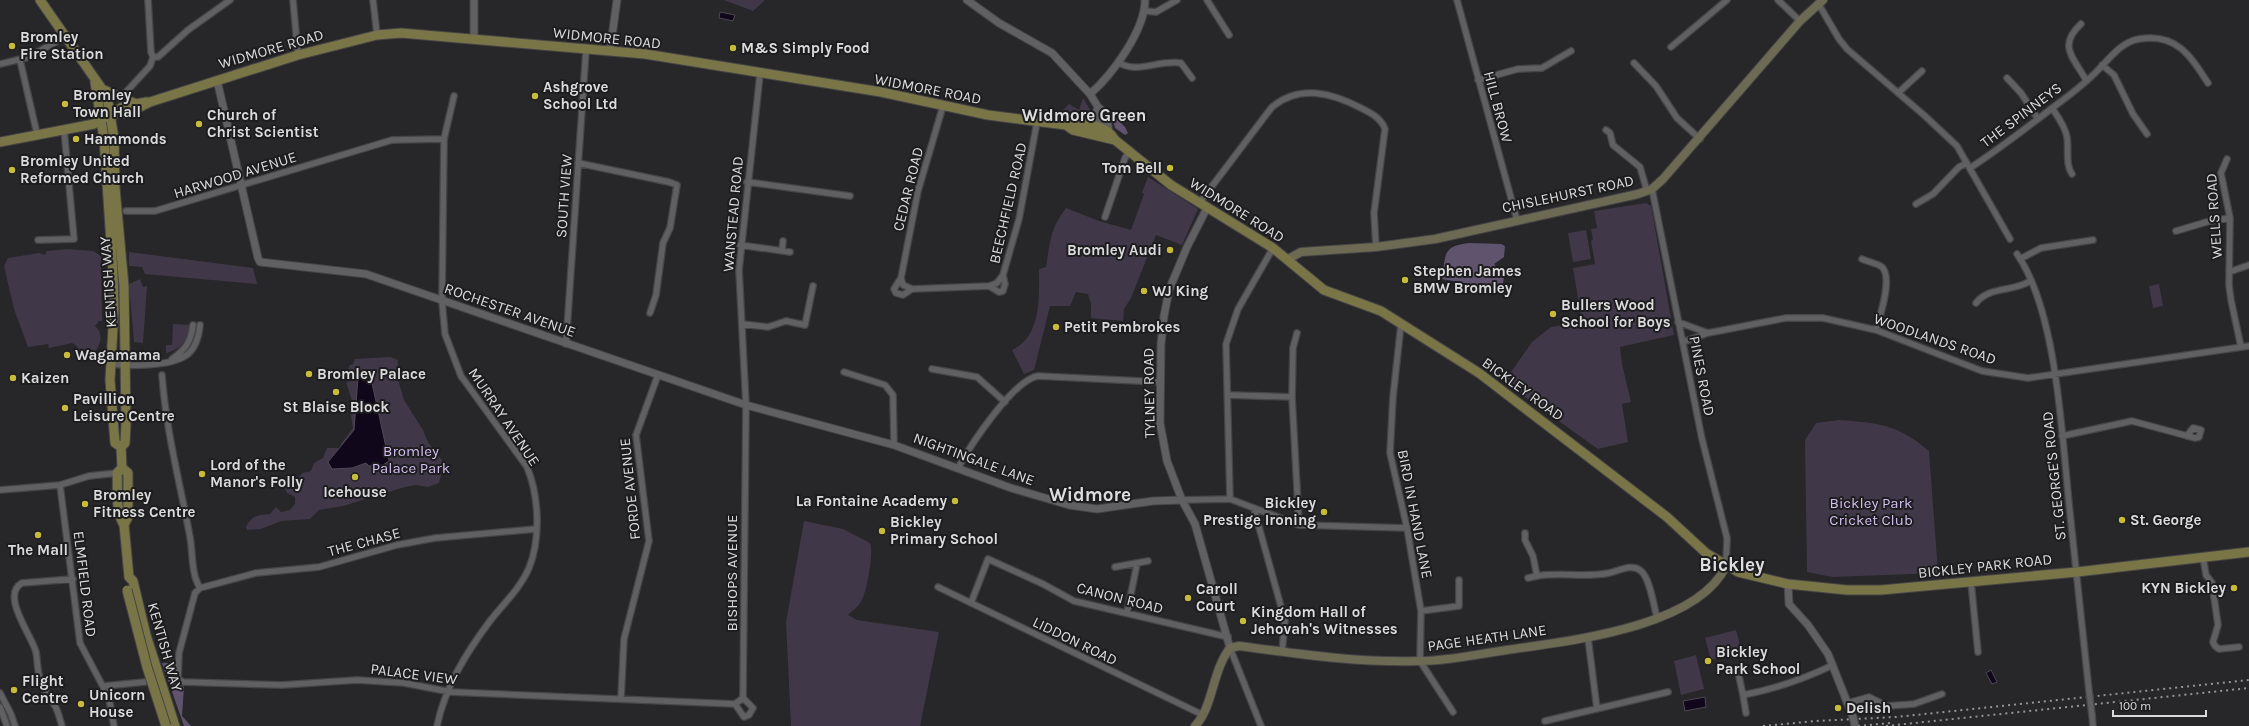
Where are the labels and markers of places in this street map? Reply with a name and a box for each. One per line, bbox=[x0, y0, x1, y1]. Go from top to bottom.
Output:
place label: Bromley Fire Station bbox=[20, 28, 104, 63]
place label: M&S Simply Food bbox=[741, 39, 870, 57]
marker: Bromley Fire Station bbox=[7, 41, 17, 51]
marker: M&S Simply Food bbox=[728, 43, 738, 53]
place label: Ashgrove School Ltd bbox=[543, 78, 618, 113]
place label: Bromley Town Hall bbox=[73, 86, 141, 121]
marker: Ashgrove School Ltd bbox=[530, 91, 540, 101]
marker: Bromley Town Hall bbox=[60, 99, 70, 109]
place label: Church of Christ Scientist bbox=[207, 106, 319, 141]
marker: Church of Christ Scientist bbox=[194, 119, 204, 129]
place label: Hammonds bbox=[84, 130, 167, 148]
marker: Hammonds bbox=[71, 134, 81, 144]
place label: Bromley United Reformed Church bbox=[20, 152, 144, 187]
place label: Tom Bell bbox=[1102, 159, 1162, 177]
marker: Tom Bell bbox=[1165, 163, 1175, 173]
marker: Bromley United Reformed Church bbox=[7, 165, 17, 175]
place label: Bromley Audi bbox=[1067, 241, 1162, 259]
marker: Bromley Audi bbox=[1165, 245, 1175, 255]
place label: Stephen James BMW Bromley bbox=[1413, 262, 1522, 297]
marker: Stephen James BMW Bromley bbox=[1400, 275, 1410, 285]
place label: WJ King bbox=[1152, 282, 1209, 300]
marker: WJ King bbox=[1139, 286, 1149, 296]
place label: Bullers Wood School for Boys bbox=[1561, 296, 1671, 331]
marker: Bullers Wood School for Boys bbox=[1548, 309, 1558, 319]
place label: Petit Pembrokes bbox=[1064, 318, 1181, 336]
marker: Petit Pembrokes bbox=[1051, 322, 1061, 332]
place label: Wagamama bbox=[75, 346, 161, 364]
marker: Wagamama bbox=[62, 350, 72, 360]
place label: Bromley Palace bbox=[317, 365, 426, 383]
place label: Kaizen bbox=[21, 369, 69, 387]
marker: Bromley Palace bbox=[304, 369, 314, 379]
marker: Kaizen bbox=[8, 373, 18, 383]
marker: St Blaise Block bbox=[331, 387, 341, 397]
place label: Pavillion Leisure Centre bbox=[73, 390, 175, 425]
place label: St Blaise Block bbox=[283, 398, 389, 416]
marker: Pavillion Leisure Centre bbox=[60, 403, 70, 413]
place label: Lord of the Manor's Folly bbox=[210, 456, 303, 491]
marker: Lord of the Manor's Folly bbox=[197, 469, 207, 479]
marker: Icehouse bbox=[350, 472, 360, 482]
place label: Icehouse bbox=[323, 483, 387, 501]
place label: Bromley Fitness Centre bbox=[93, 486, 196, 521]
place label: La Fontaine Academy bbox=[796, 492, 947, 510]
place label: Bickley Prestige Ironing bbox=[1203, 494, 1316, 529]
marker: La Fontaine Academy bbox=[950, 496, 960, 506]
marker: Bromley Fitness Centre bbox=[80, 499, 90, 509]
marker: Bickley Prestige Ironing bbox=[1319, 507, 1329, 517]
place label: St. George bbox=[2130, 511, 2202, 529]
place label: Bickley Primary School bbox=[890, 513, 998, 548]
marker: St. George bbox=[2117, 515, 2127, 525]
marker: Bickley Primary School bbox=[877, 526, 887, 536]
marker: The Mall bbox=[33, 530, 43, 540]
place label: The Mall bbox=[8, 541, 68, 559]
place label: KYN Bickley bbox=[2141, 579, 2226, 597]
place label: Caroll Court bbox=[1196, 580, 1238, 615]
marker: KYN Bickley bbox=[2229, 583, 2239, 593]
marker: Caroll Court bbox=[1183, 593, 1193, 603]
place label: Kingdom Hall of Jehovah's Witnesses bbox=[1251, 603, 1398, 638]
marker: Kingdom Hall of Jehovah's Witnesses bbox=[1238, 616, 1248, 626]
place label: Bickley Park School bbox=[1716, 643, 1800, 678]
marker: Bickley Park School bbox=[1703, 656, 1713, 666]
place label: Flight Centre bbox=[22, 672, 69, 707]
marker: Flight Centre bbox=[9, 685, 19, 695]
place label: Unicorn House bbox=[89, 686, 145, 721]
marker: Unicorn House bbox=[76, 699, 86, 709]
place label: Delish bbox=[1846, 699, 1891, 717]
marker: Delish bbox=[1833, 703, 1843, 713]

